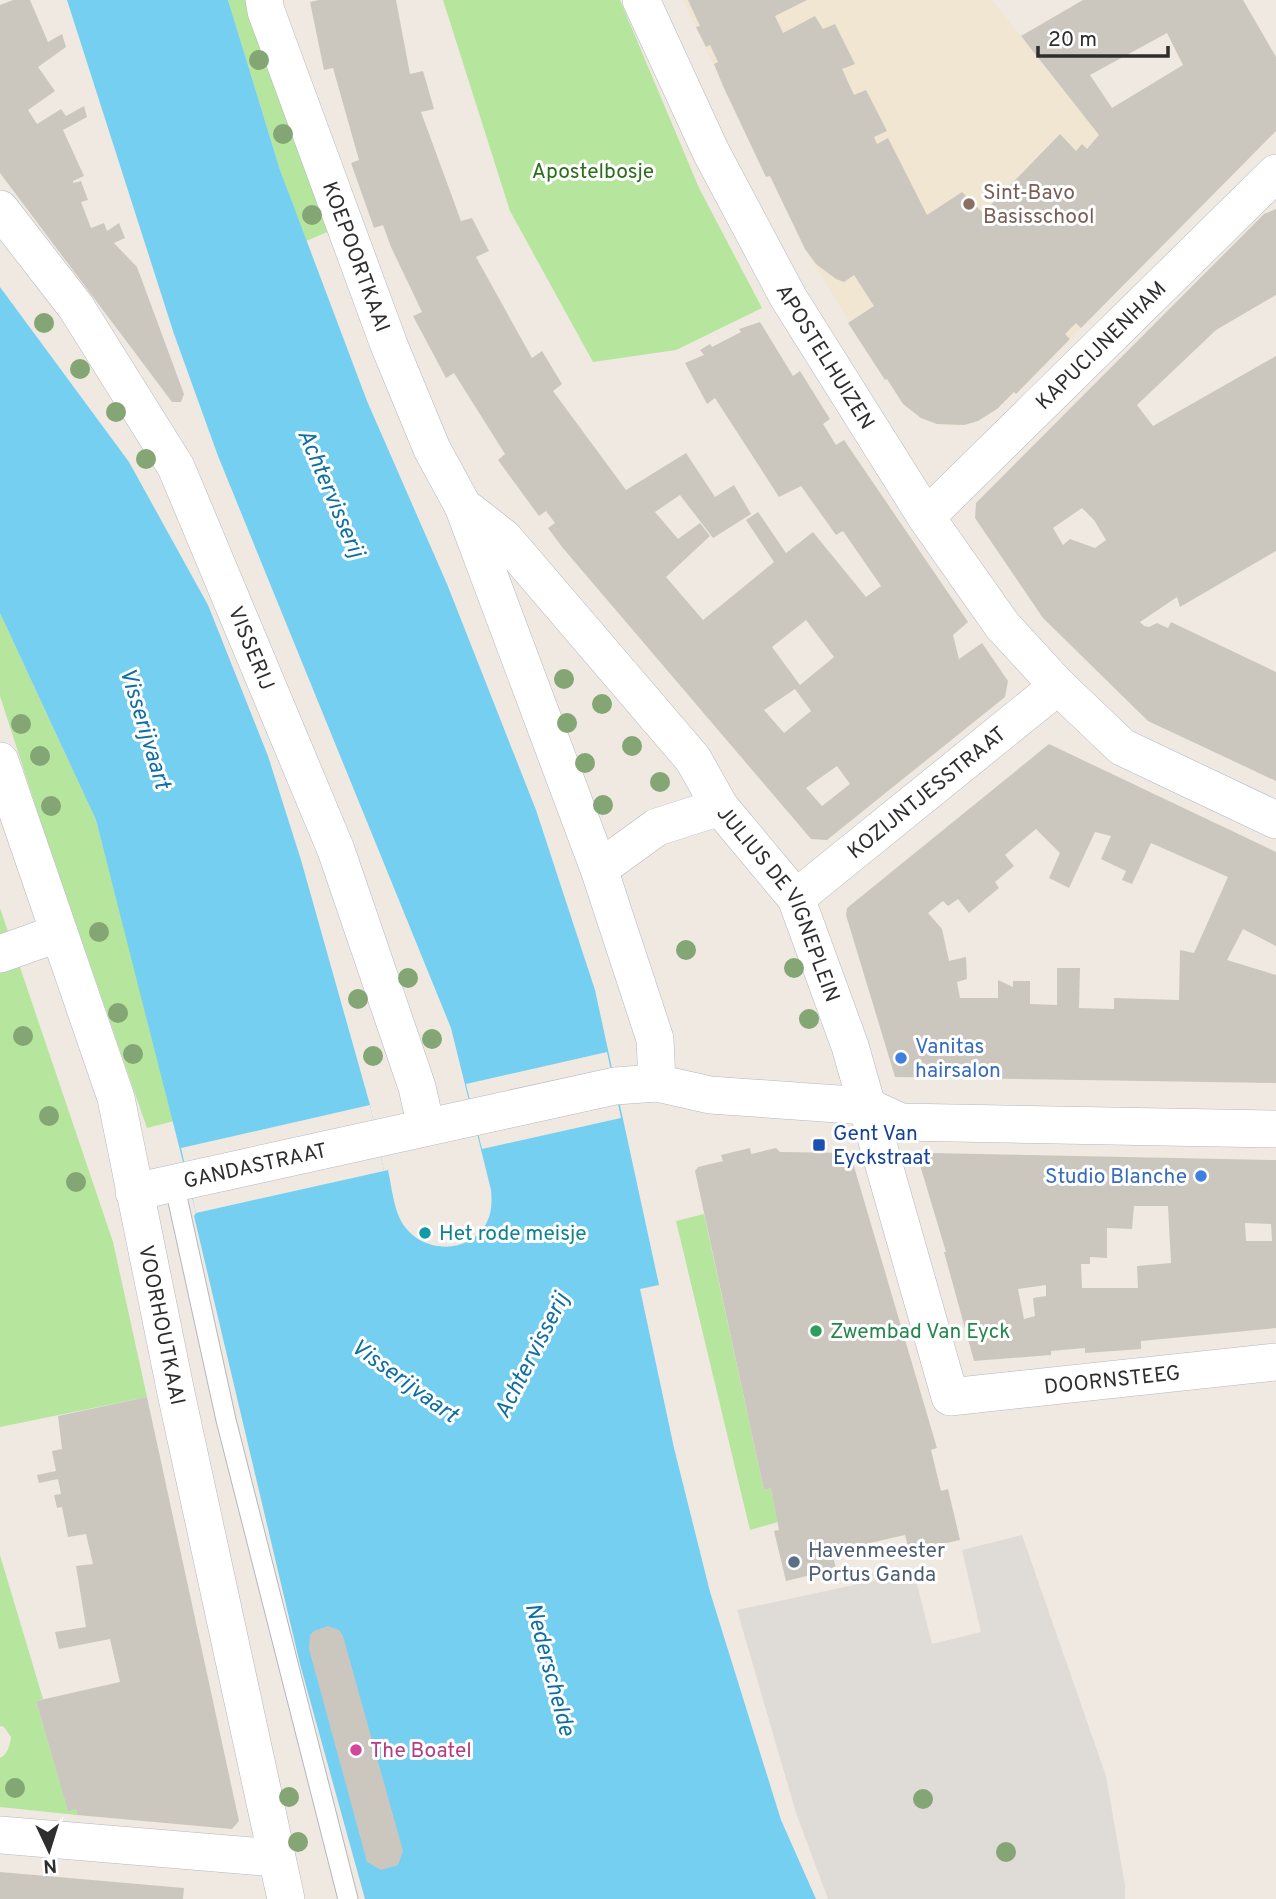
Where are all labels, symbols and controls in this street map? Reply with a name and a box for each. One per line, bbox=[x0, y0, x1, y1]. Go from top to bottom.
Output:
scale bar bbox=[1038, 14, 1168, 58]
text: 20 m bbox=[1048, 27, 1097, 54]
park label: Apostelbosje bbox=[532, 159, 654, 186]
street label: KOEPOORTKAAI bbox=[315, 178, 395, 336]
place label: Sint-Bavo Basisschool bbox=[983, 180, 1095, 231]
marker: Sint-Bavo Basisschool bbox=[961, 196, 977, 212]
street label: KAPUCIJNENHAM bbox=[1031, 276, 1173, 417]
street label: APOSTELHUIZEN bbox=[769, 280, 880, 435]
water label: Achtervisserij bbox=[290, 425, 370, 564]
street label: VISSERIJ bbox=[221, 603, 280, 695]
water label: Visserijvaart bbox=[111, 665, 176, 795]
street label: KOZIJNTJESSTRAAT bbox=[843, 721, 1012, 866]
street label: JULIUS DE VIGNEPLEIN bbox=[710, 801, 845, 1006]
place label: Vanitas hairsalon bbox=[915, 1034, 1001, 1085]
marker: Vanitas hairsalon bbox=[893, 1050, 909, 1066]
place label: Gent Van Eyckstraat bbox=[833, 1121, 931, 1172]
marker: Gent Van Eyckstraat bbox=[811, 1137, 827, 1153]
street label: GANDASTRAAT bbox=[181, 1138, 330, 1196]
place label: Studio Blanche bbox=[1045, 1164, 1187, 1191]
marker: Studio Blanche bbox=[1193, 1168, 1209, 1184]
place label: Het rode meisje bbox=[439, 1221, 587, 1248]
marker: Het rode meisje bbox=[417, 1225, 433, 1241]
street label: VOORHOUTKAAI bbox=[131, 1243, 190, 1408]
water label: Achtervisserij bbox=[489, 1287, 578, 1424]
place label: Zwembad Van Eyck bbox=[830, 1319, 1010, 1346]
marker: Zwembad Van Eyck bbox=[808, 1323, 824, 1339]
water label: Visserijvaart bbox=[344, 1333, 464, 1432]
street label: DOORNSTEEG bbox=[1043, 1360, 1182, 1402]
place label: Havenmeester Portus Ganda bbox=[808, 1538, 945, 1589]
marker: Havenmeester Portus Ganda bbox=[786, 1554, 802, 1570]
water label: Nederschelde bbox=[517, 1600, 581, 1740]
place label: The Boatel bbox=[370, 1738, 472, 1765]
marker: The Boatel bbox=[348, 1742, 364, 1758]
north arrow bbox=[14, 1815, 84, 1885]
text: N bbox=[42, 1853, 58, 1877]

